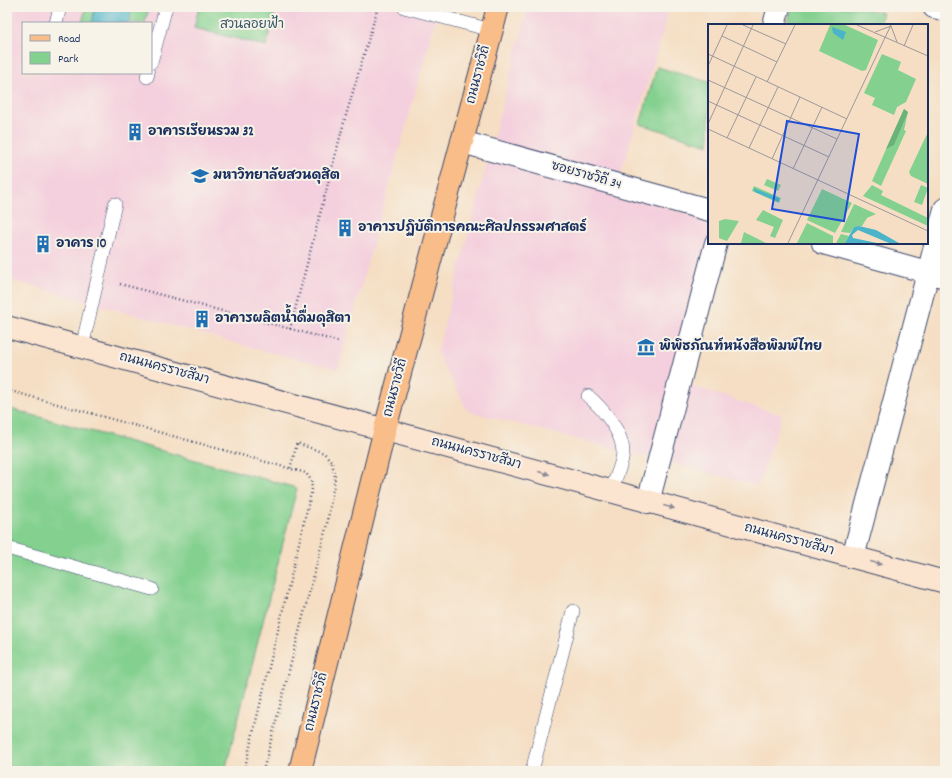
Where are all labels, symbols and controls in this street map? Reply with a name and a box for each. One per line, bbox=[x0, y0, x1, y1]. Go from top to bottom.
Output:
park label: สวนลอยฟ้า bbox=[220, 15, 284, 35]
legend bbox=[22, 22, 152, 74]
inset map bbox=[708, 24, 928, 244]
text: Road bbox=[58, 31, 80, 48]
street label: ถนนราชวิถี bbox=[461, 43, 496, 106]
text: Park bbox=[58, 51, 79, 68]
building icon: อาคารเรียนรวม 32 bbox=[125, 122, 145, 142]
place label: อาคารเรียนรวม 32 bbox=[148, 122, 254, 142]
street label: ซอยราชวิถี 34 bbox=[548, 156, 624, 195]
school or university icon: มหาวิทยาลัยสวนดุสิต bbox=[190, 166, 210, 186]
place label: มหาวิทยาลัยสวนดุสิต bbox=[213, 167, 340, 186]
building icon: อาคารปฏิบัติการคณะศิลปกรรมศาสตร์ bbox=[335, 218, 355, 238]
place label: อาคารปฏิบัติการคณะศิลปกรรมศาสตร์ bbox=[358, 218, 587, 238]
building icon: อาคาร 10 bbox=[33, 234, 53, 254]
place label: อาคาร 10 bbox=[56, 235, 107, 254]
place label: อาคารผลิตน้ำดื่มดุสิตา bbox=[215, 304, 351, 329]
building icon: อาคารผลิตน้ำดื่มดุสิตา bbox=[192, 309, 212, 329]
museum icon: พิพิธภัณฑ์หนังสือพิมพ์ไทย bbox=[636, 337, 656, 357]
place label: พิพิธภัณฑ์หนังสือพิมพ์ไทย bbox=[659, 337, 822, 357]
street label: ถนนนครราชสีมา bbox=[117, 347, 211, 390]
street label: ถนนราชวิถี bbox=[378, 356, 413, 419]
street label: ถนนนครราชสีมา bbox=[429, 432, 523, 475]
one-way arrow bbox=[538, 470, 550, 476]
one-way arrow bbox=[663, 505, 676, 511]
street label: ถนนนครราชสีมา bbox=[742, 518, 836, 561]
one-way arrow bbox=[870, 561, 882, 567]
street label: ถนนราชวิถี bbox=[300, 670, 333, 733]

